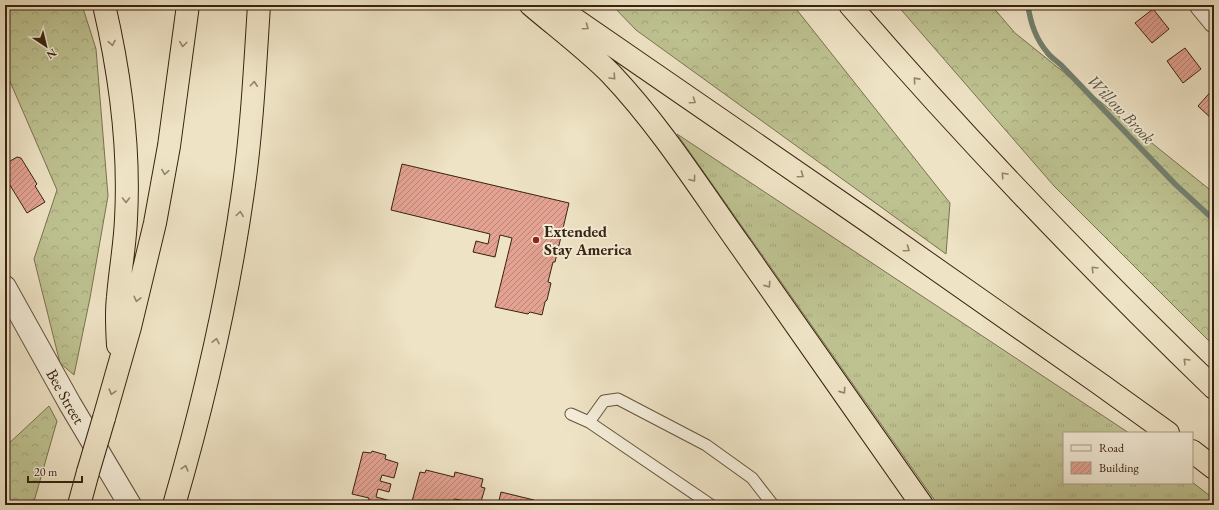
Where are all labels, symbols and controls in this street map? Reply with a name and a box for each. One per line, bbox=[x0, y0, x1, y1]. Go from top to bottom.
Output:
one-way arrow bbox=[582, 22, 589, 29]
north arrow bbox=[26, 26, 66, 66]
one-way arrow bbox=[108, 40, 116, 46]
one-way arrow bbox=[179, 41, 188, 47]
text: N bbox=[44, 46, 59, 63]
water label: Willow Brook bbox=[1082, 69, 1160, 149]
one-way arrow bbox=[608, 72, 616, 80]
one-way arrow bbox=[913, 77, 920, 85]
one-way arrow bbox=[249, 81, 258, 87]
one-way arrow bbox=[689, 96, 696, 103]
one-way arrow bbox=[161, 169, 169, 175]
one-way arrow bbox=[796, 170, 803, 177]
one-way arrow bbox=[1001, 172, 1009, 180]
one-way arrow bbox=[688, 174, 695, 181]
one-way arrow bbox=[122, 197, 130, 203]
one-way arrow bbox=[235, 211, 244, 217]
place label: Extended Stay America bbox=[544, 221, 633, 260]
marker: Extended Stay America bbox=[531, 235, 541, 245]
one-way arrow bbox=[903, 244, 910, 251]
one-way arrow bbox=[1091, 266, 1099, 274]
one-way arrow bbox=[763, 281, 771, 288]
one-way arrow bbox=[133, 296, 142, 303]
one-way arrow bbox=[212, 338, 220, 345]
one-way arrow bbox=[1183, 358, 1191, 366]
street label: Bee Street bbox=[42, 365, 90, 428]
one-way arrow bbox=[838, 387, 845, 394]
one-way arrow bbox=[108, 388, 116, 395]
legend bbox=[1063, 432, 1193, 484]
text: Road bbox=[1099, 440, 1125, 456]
scale bar bbox=[28, 458, 82, 484]
text: Building bbox=[1099, 460, 1140, 476]
text: 20 m bbox=[34, 464, 58, 480]
one-way arrow bbox=[180, 464, 189, 471]

